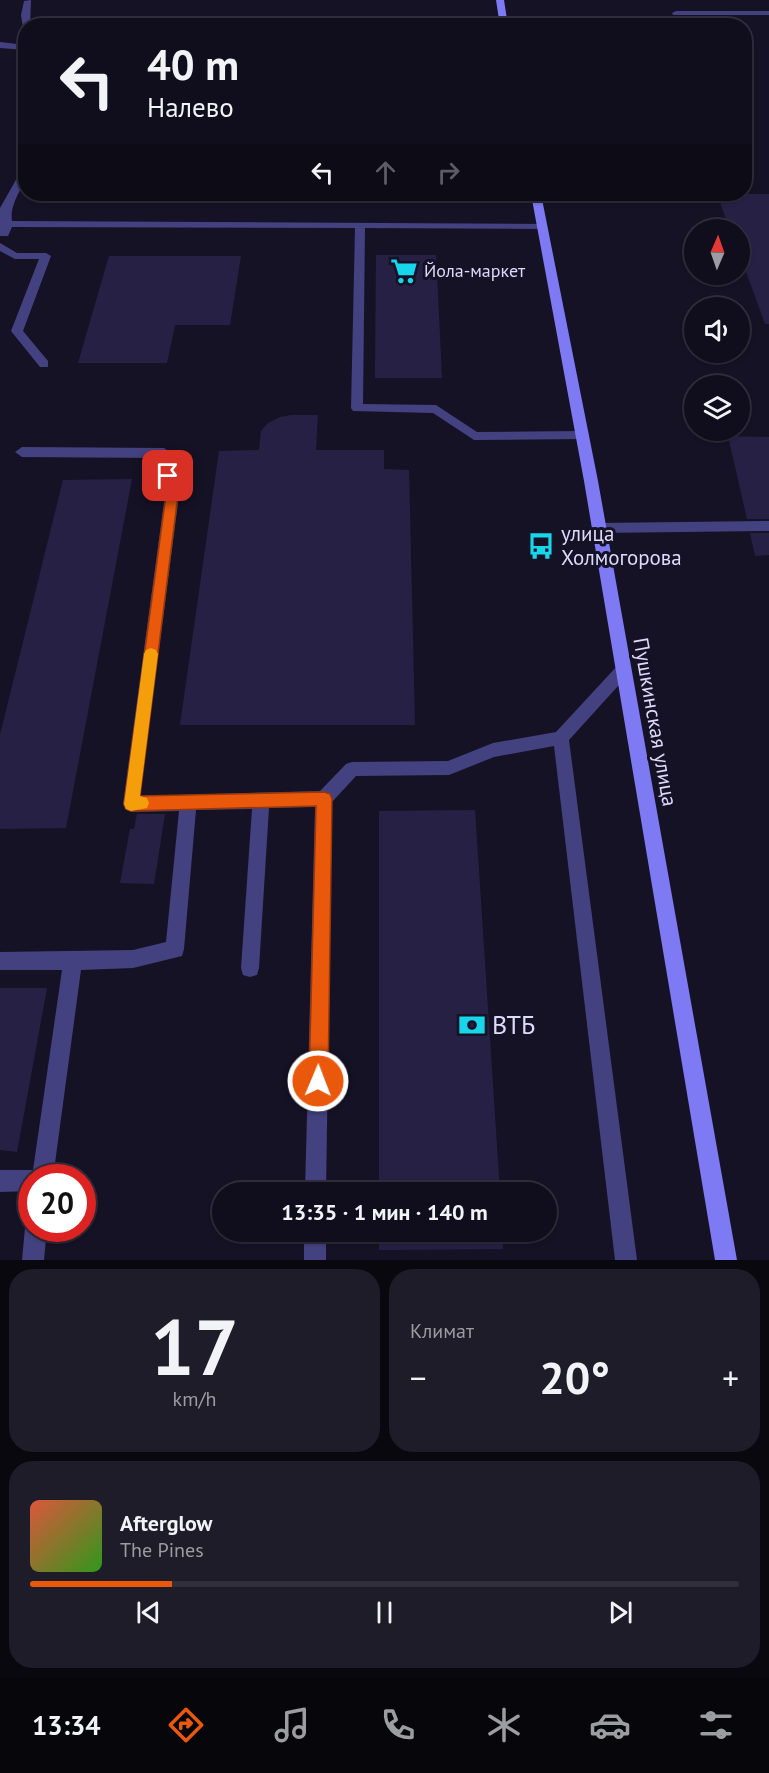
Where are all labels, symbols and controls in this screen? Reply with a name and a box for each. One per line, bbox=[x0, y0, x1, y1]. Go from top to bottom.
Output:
text: 40 m bbox=[147, 37, 239, 92]
icon: left bbox=[48, 42, 126, 120]
text: Налево bbox=[147, 90, 234, 124]
icon: left bbox=[306, 156, 339, 189]
icon: ahead bbox=[369, 156, 402, 189]
icon: right bbox=[432, 156, 465, 189]
north arrow bbox=[684, 219, 750, 285]
map controls bbox=[684, 219, 750, 441]
supermarket icon: Йола-маркет bbox=[389, 256, 419, 286]
place label: Йола-маркет bbox=[424, 259, 526, 282]
button: sound bbox=[684, 297, 750, 363]
button: layers bbox=[684, 375, 750, 441]
pin bbox=[142, 450, 193, 501]
icon: arrive bbox=[151, 459, 184, 492]
place label: улица Холмогорова bbox=[561, 520, 682, 571]
bus stop icon: улица Холмогорова bbox=[526, 531, 556, 561]
street label: Пушкинская улица bbox=[627, 635, 684, 808]
place label: ВТБ bbox=[492, 1008, 535, 1041]
bank icon: ВТБ bbox=[457, 1010, 487, 1040]
position arrow bbox=[286, 1049, 350, 1113]
speed limit sign: 20 bbox=[18, 1164, 96, 1242]
text: 13:35 · 1 мин · 140 m bbox=[281, 1198, 488, 1226]
text: 17 bbox=[150, 1296, 239, 1397]
text: Климат bbox=[410, 1318, 474, 1344]
text: 20° bbox=[539, 1348, 610, 1406]
text: − bbox=[410, 1356, 427, 1399]
text: + bbox=[722, 1356, 739, 1399]
text: km/h bbox=[173, 1386, 216, 1412]
text: Afterglow bbox=[120, 1509, 212, 1537]
text: The Pines bbox=[120, 1537, 204, 1563]
icon: previous bbox=[132, 1596, 165, 1629]
icon: pause bbox=[368, 1596, 401, 1629]
icon: next bbox=[604, 1596, 637, 1629]
icon: directions bbox=[165, 1704, 207, 1746]
icon: music bbox=[271, 1704, 313, 1746]
icon: phone bbox=[377, 1704, 419, 1746]
icon: climate bbox=[483, 1704, 525, 1746]
icon: car bbox=[589, 1704, 631, 1746]
icon: filters bbox=[695, 1704, 737, 1746]
text: 13:34 bbox=[32, 1708, 101, 1742]

